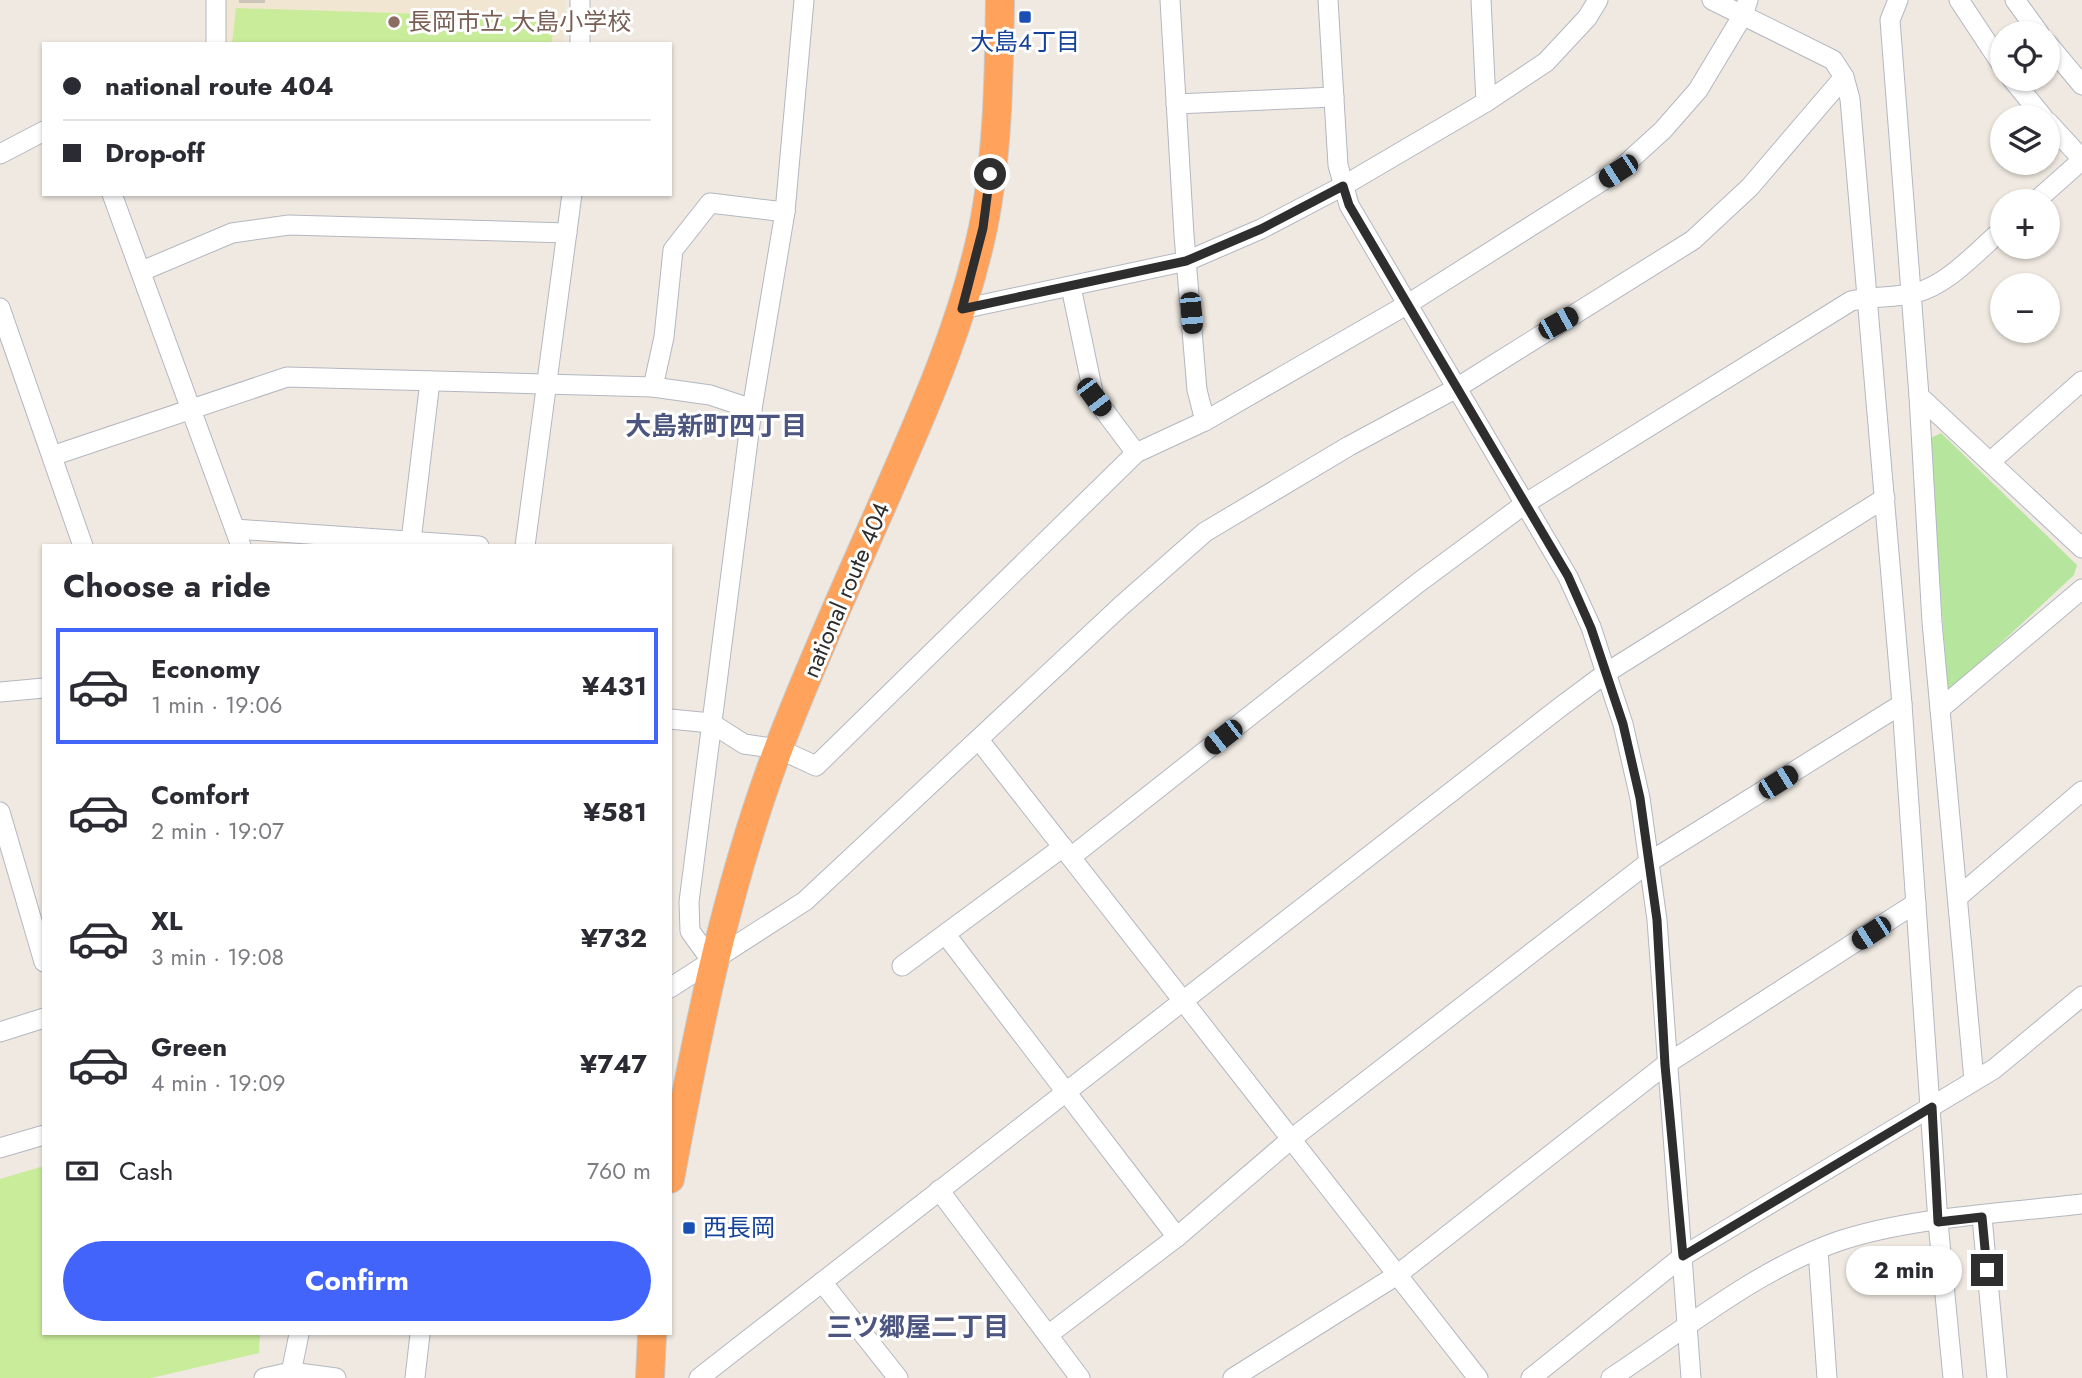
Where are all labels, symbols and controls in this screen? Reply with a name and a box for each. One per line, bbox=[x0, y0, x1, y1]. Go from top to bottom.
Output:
place label: 長岡市立 大島小学校 bbox=[408, 4, 631, 39]
marker: 大島4丁目 bbox=[1017, 9, 1033, 25]
marker: 長岡市立 大島小学校 bbox=[386, 14, 402, 30]
map controls bbox=[1990, 21, 2060, 343]
button: locate bbox=[1990, 21, 2060, 91]
place label: 大島4丁目 bbox=[970, 24, 1080, 59]
text: national route 404 bbox=[105, 67, 334, 105]
button: layers bbox=[1990, 105, 2060, 175]
text: Drop-off bbox=[105, 134, 205, 172]
car bbox=[1595, 151, 1642, 191]
route start bbox=[974, 158, 1006, 190]
button: + bbox=[1990, 189, 2060, 259]
button: − bbox=[1990, 273, 2060, 343]
car bbox=[1179, 291, 1204, 335]
car bbox=[1535, 304, 1582, 342]
car bbox=[1073, 374, 1116, 420]
district label: 大島新町四丁目 bbox=[625, 407, 807, 445]
street label: national route 404 bbox=[793, 497, 898, 683]
text: Choose a ride bbox=[63, 563, 271, 609]
text: Economy bbox=[151, 650, 260, 688]
icon: car bbox=[67, 655, 130, 718]
text: ¥431 bbox=[582, 667, 647, 705]
text: 1 min · 19:06 bbox=[151, 688, 283, 722]
car bbox=[1200, 716, 1247, 758]
car bbox=[1755, 762, 1802, 802]
text: Comfort bbox=[151, 776, 249, 814]
icon: car bbox=[67, 781, 130, 844]
text: ¥581 bbox=[583, 793, 647, 831]
text: 2 min · 19:07 bbox=[151, 814, 284, 848]
text: XL bbox=[151, 902, 183, 940]
icon: car bbox=[67, 907, 130, 970]
car bbox=[1848, 913, 1895, 953]
text: ¥732 bbox=[581, 919, 647, 957]
text: 3 min · 19:08 bbox=[151, 940, 284, 974]
text: Green bbox=[151, 1028, 227, 1066]
icon: car bbox=[67, 1033, 130, 1096]
text: ¥747 bbox=[580, 1045, 647, 1083]
text: 4 min · 19:09 bbox=[151, 1066, 286, 1100]
icon: cash bbox=[63, 1152, 101, 1190]
text: Cash bbox=[119, 1152, 173, 1190]
text: 760 m bbox=[587, 1154, 651, 1188]
place label: 西長岡 bbox=[703, 1210, 775, 1245]
marker: 西長岡 bbox=[681, 1220, 697, 1236]
button: Confirm bbox=[63, 1241, 651, 1321]
callout: 2 min bbox=[1847, 1246, 1962, 1294]
text: 2 min bbox=[1874, 1253, 1934, 1287]
route end bbox=[1971, 1254, 2003, 1286]
district label: 三ツ郷屋二丁目 bbox=[827, 1308, 1009, 1346]

